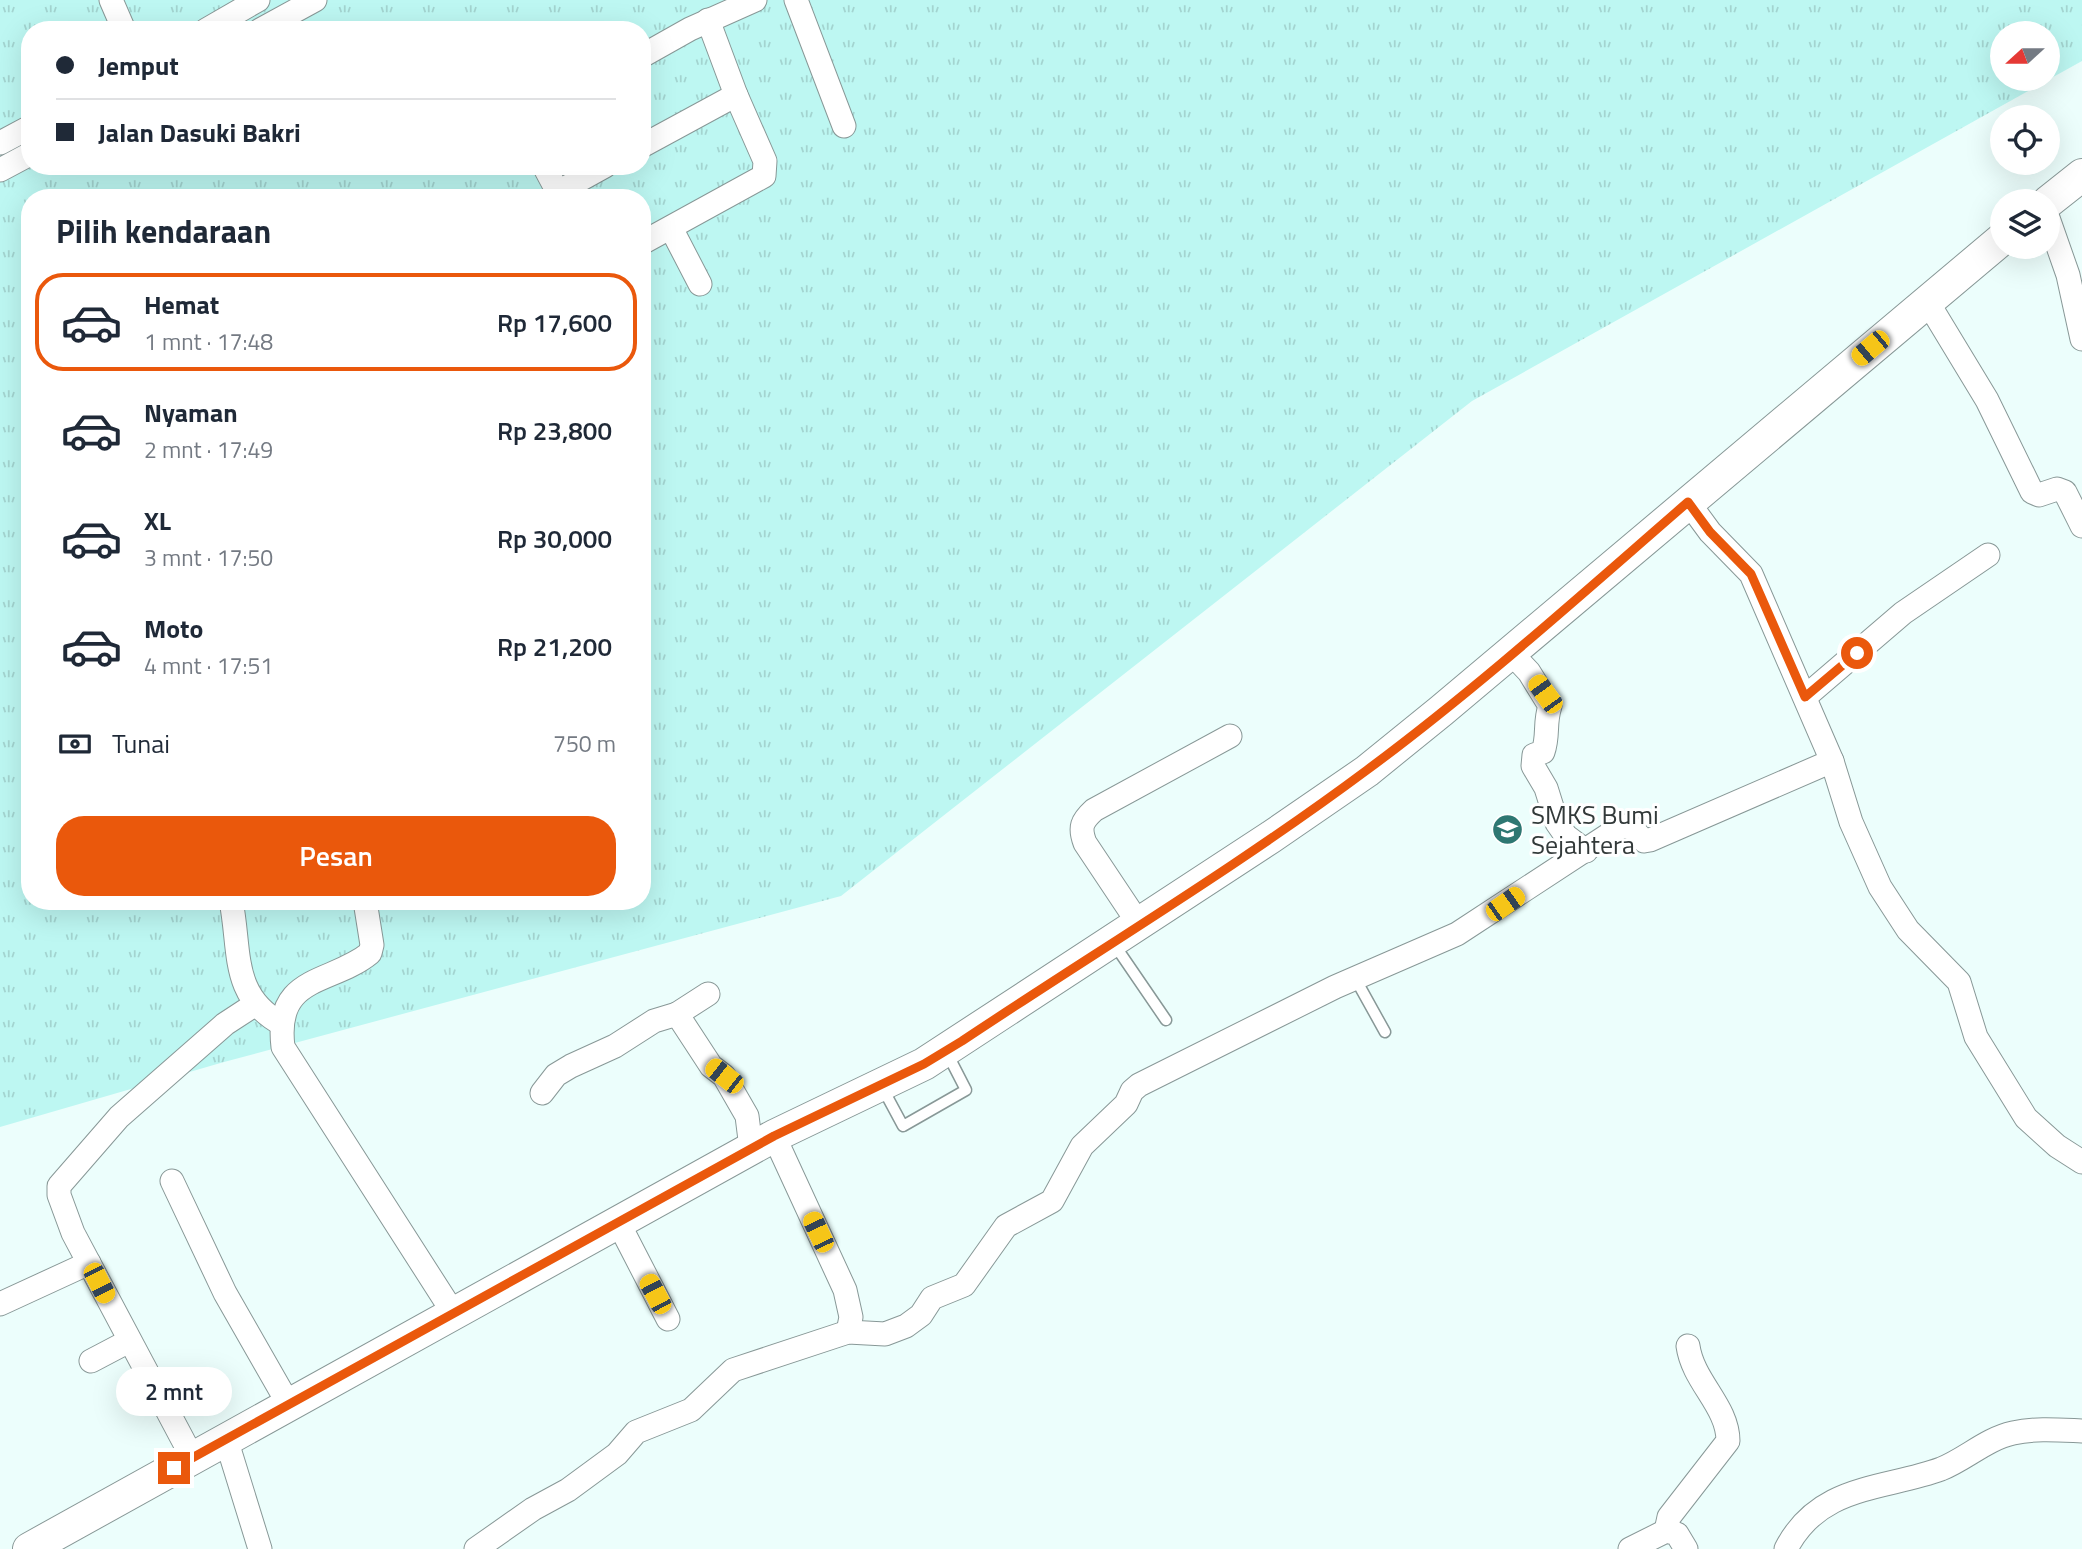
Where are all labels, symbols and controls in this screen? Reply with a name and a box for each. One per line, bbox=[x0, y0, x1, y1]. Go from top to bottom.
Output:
north arrow bbox=[1990, 21, 2060, 91]
map controls bbox=[1990, 21, 2060, 259]
text: Jemput bbox=[98, 46, 179, 85]
button: locate bbox=[1990, 105, 2060, 175]
text: Jalan Dasuki Bakri bbox=[98, 113, 301, 152]
button: layers bbox=[1990, 189, 2060, 259]
text: Pilih kendaraan bbox=[56, 207, 271, 255]
text: Hemat bbox=[144, 285, 219, 324]
icon: car bbox=[60, 291, 123, 354]
text: Rp 17,600 bbox=[497, 303, 612, 342]
text: 1 mnt · 17:48 bbox=[144, 324, 273, 359]
car bbox=[1848, 326, 1893, 370]
text: Nyaman bbox=[144, 393, 238, 432]
icon: car bbox=[60, 399, 123, 462]
text: Rp 23,800 bbox=[497, 411, 612, 450]
text: 2 mnt · 17:49 bbox=[144, 432, 273, 467]
text: XL bbox=[144, 501, 171, 540]
icon: car bbox=[60, 507, 123, 570]
text: Rp 30,000 bbox=[497, 519, 612, 558]
text: 3 mnt · 17:50 bbox=[144, 540, 273, 575]
text: Moto bbox=[144, 609, 203, 648]
icon: car bbox=[60, 615, 123, 678]
text: Rp 21,200 bbox=[497, 627, 612, 666]
route start bbox=[1841, 637, 1873, 669]
text: 4 mnt · 17:51 bbox=[144, 648, 273, 683]
car bbox=[1525, 671, 1566, 717]
text: Tunai bbox=[112, 724, 170, 763]
icon: cash bbox=[56, 725, 94, 763]
text: 750 m bbox=[553, 726, 616, 761]
place label: SMKS Bumi Sejahtera bbox=[1531, 795, 1659, 864]
school or university icon: SMKS Bumi Sejahtera bbox=[1491, 813, 1525, 847]
button: Pesan bbox=[56, 816, 616, 896]
car bbox=[1482, 883, 1529, 925]
car bbox=[701, 1055, 748, 1097]
car bbox=[800, 1209, 837, 1255]
car bbox=[81, 1260, 118, 1306]
car bbox=[636, 1271, 675, 1317]
callout: 2 mnt bbox=[116, 1366, 232, 1416]
text: 2 mnt bbox=[145, 1374, 203, 1409]
route end bbox=[158, 1452, 190, 1484]

